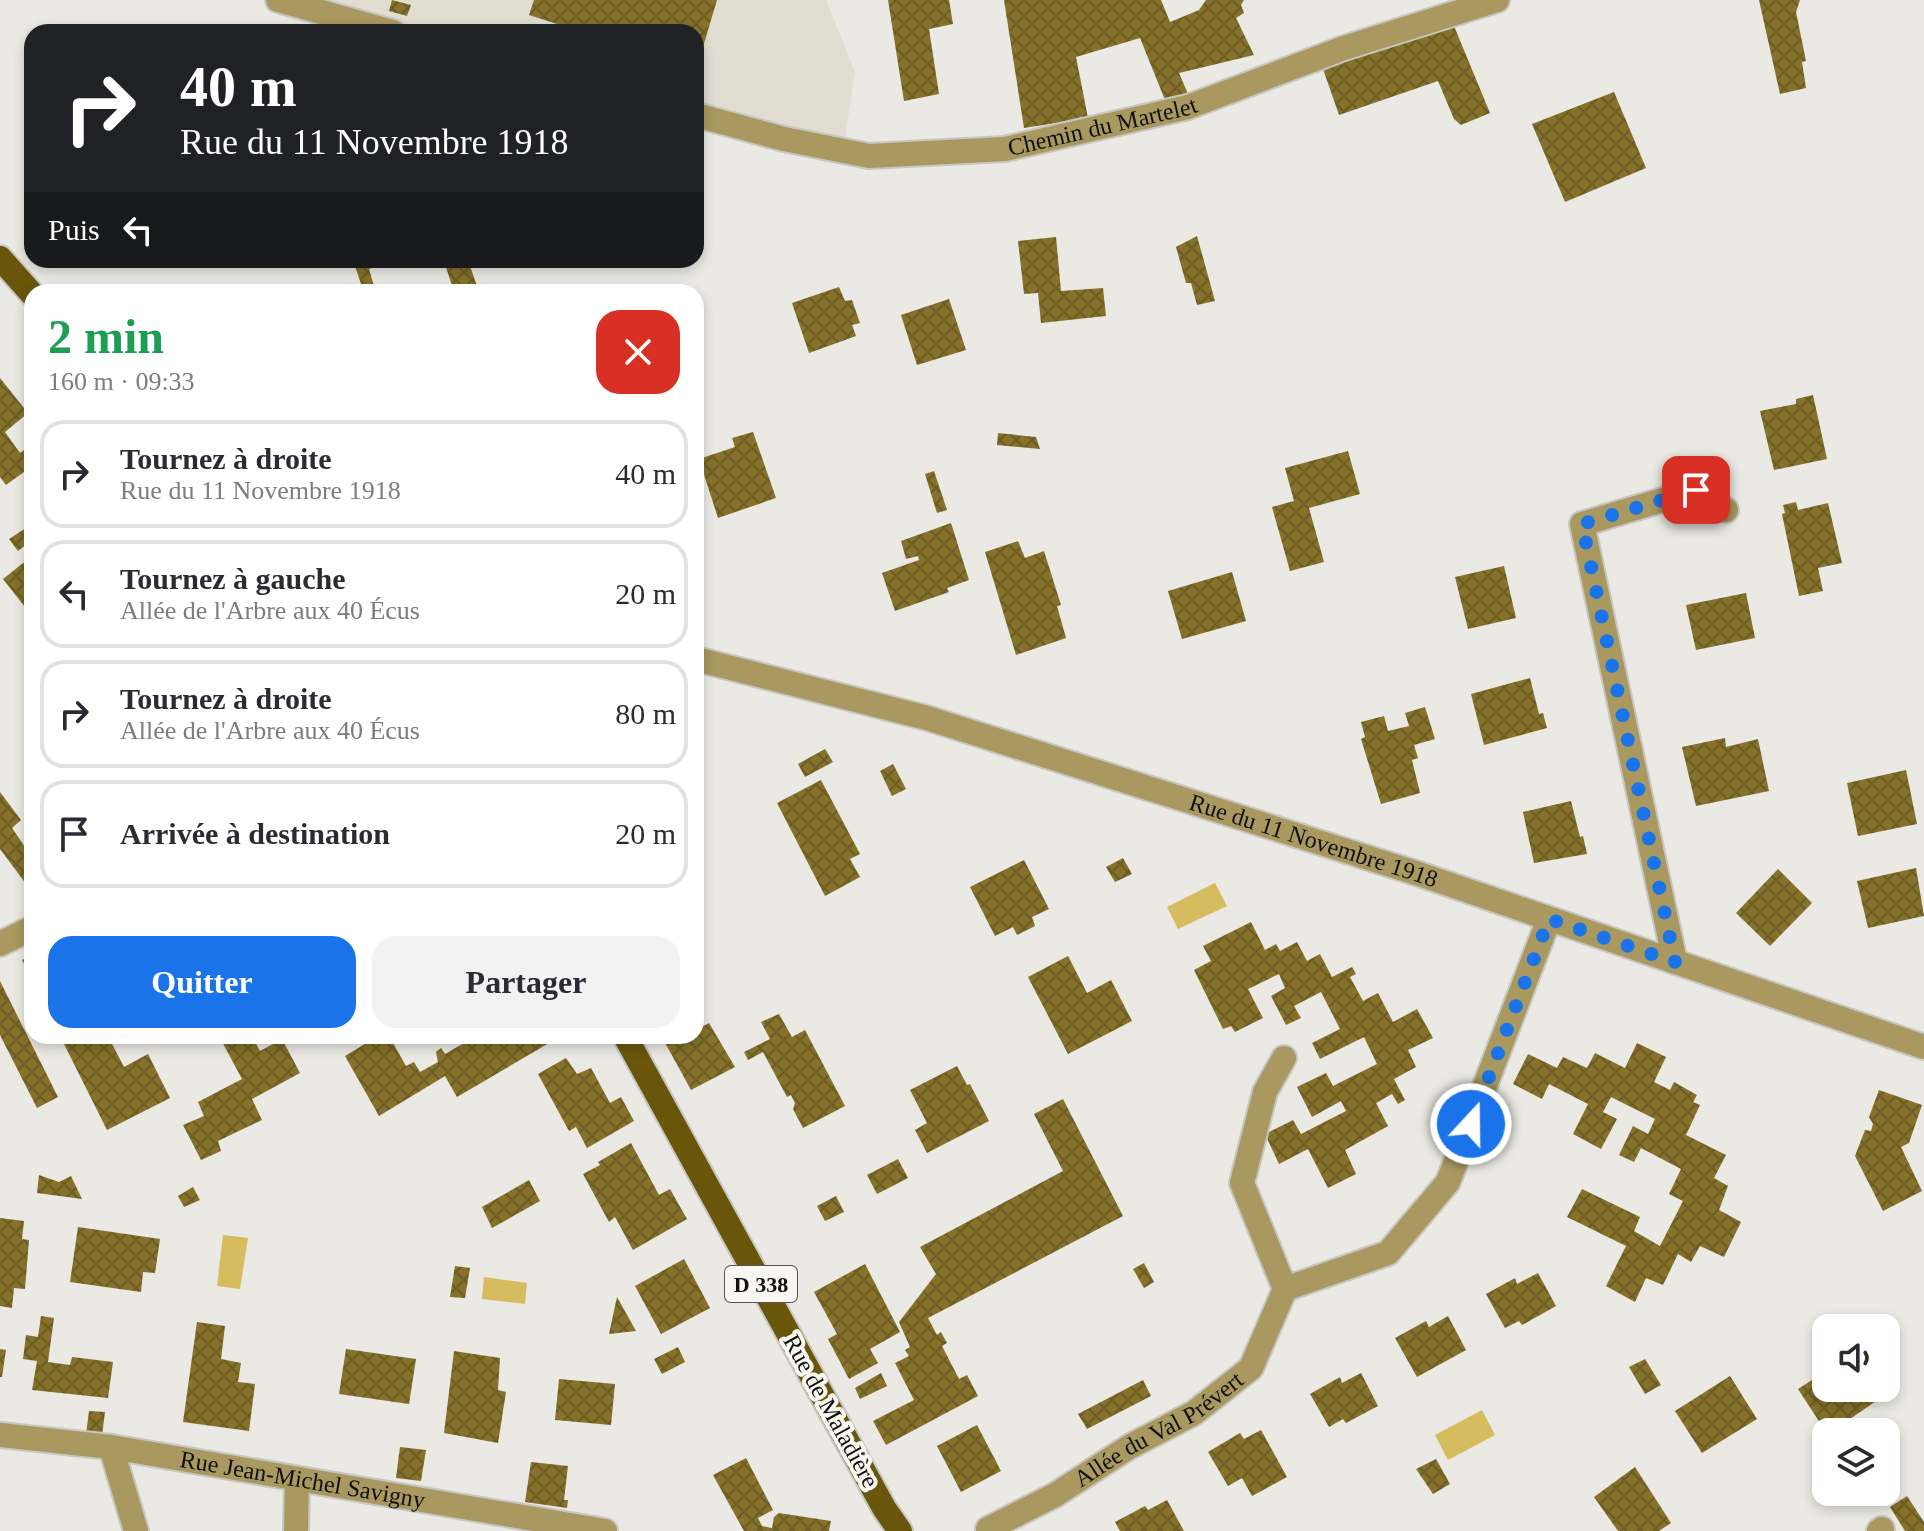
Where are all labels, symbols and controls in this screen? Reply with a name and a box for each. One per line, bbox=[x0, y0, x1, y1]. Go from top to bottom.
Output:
icon: right bbox=[48, 56, 152, 160]
text: 40 m bbox=[180, 56, 297, 118]
street label: Chemin du Martelet bbox=[1005, 92, 1201, 161]
text: Rue du 11 Novembre 1918 bbox=[180, 122, 569, 162]
icon: left bbox=[116, 208, 160, 252]
text: Puis bbox=[48, 213, 100, 246]
text: 2 min bbox=[48, 310, 164, 363]
button: close bbox=[596, 310, 680, 394]
text: 160 m · 09:33 bbox=[48, 367, 195, 396]
text: Tournez à droite bbox=[120, 442, 332, 475]
icon: right bbox=[52, 452, 96, 496]
pin bbox=[1662, 456, 1730, 524]
text: 40 m bbox=[615, 457, 676, 490]
icon: arrive bbox=[1674, 468, 1718, 512]
text: Rue du 11 Novembre 1918 bbox=[120, 476, 401, 505]
text: Tournez à gauche bbox=[120, 562, 346, 595]
icon: left bbox=[52, 572, 96, 616]
text: 20 m bbox=[615, 577, 676, 610]
text: Allée de l'Arbre aux 40 Écus bbox=[120, 596, 420, 625]
text: Tournez à droite bbox=[120, 682, 332, 715]
icon: right bbox=[52, 692, 96, 736]
text: 80 m bbox=[615, 697, 676, 730]
text: Allée de l'Arbre aux 40 Écus bbox=[120, 716, 420, 745]
street label: Rue du 11 Novembre 1918 bbox=[1186, 789, 1441, 892]
icon: arrive bbox=[52, 812, 96, 856]
text: Arrivée à destination bbox=[120, 817, 390, 850]
text: 20 m bbox=[615, 817, 676, 850]
button: Quitter bbox=[48, 936, 356, 1028]
button: Partager bbox=[372, 936, 680, 1028]
position arrow bbox=[1429, 1082, 1513, 1166]
road number: D 338 bbox=[725, 1266, 797, 1302]
map controls bbox=[1812, 1314, 1900, 1506]
button: sound bbox=[1812, 1314, 1900, 1402]
street label: Rue de Maladière bbox=[778, 1330, 884, 1492]
street label: Allée du Val Prévert bbox=[1069, 1366, 1248, 1492]
button: layers bbox=[1812, 1418, 1900, 1506]
street label: Rue Jean-Michel Savigny bbox=[178, 1446, 427, 1513]

